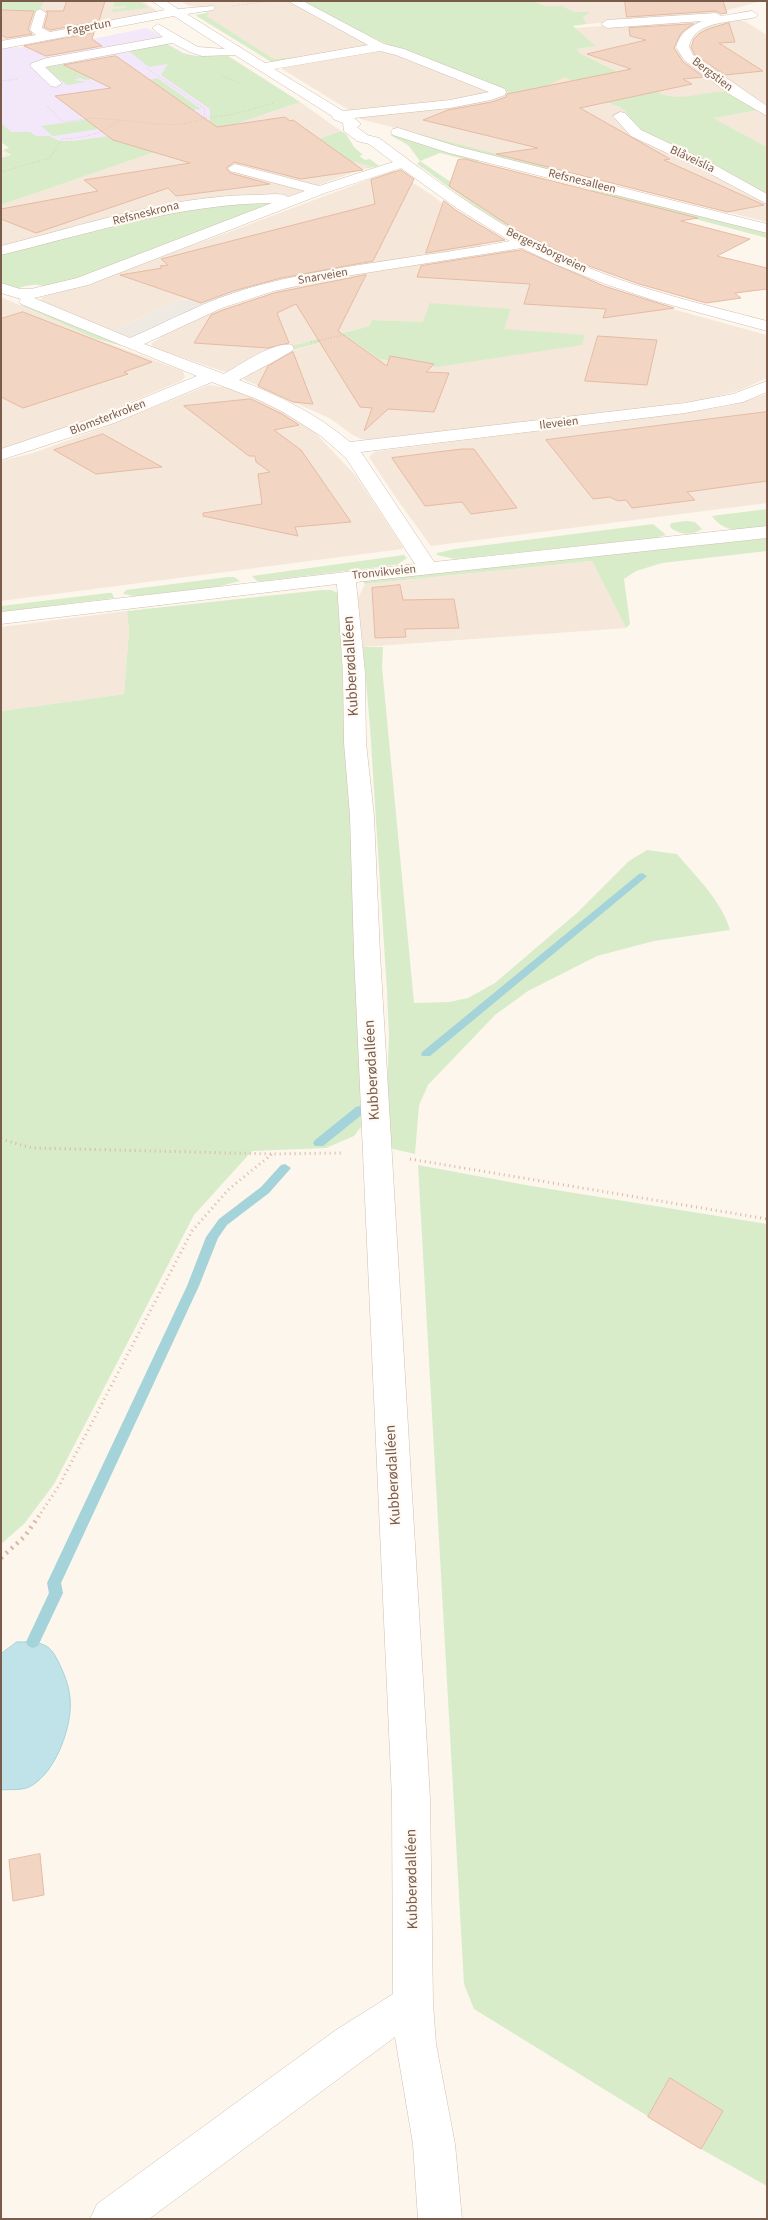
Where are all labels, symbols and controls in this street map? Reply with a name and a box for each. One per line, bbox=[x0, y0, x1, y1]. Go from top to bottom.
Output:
street label: Fagertun bbox=[66, 17, 112, 39]
street label: Bergstien bbox=[689, 55, 735, 95]
street label: Blåveislia bbox=[667, 143, 717, 177]
street label: Refsnesalleen bbox=[547, 167, 617, 197]
street label: Refsneskrona bbox=[111, 199, 181, 229]
street label: Bergersborgveien bbox=[503, 225, 589, 277]
street label: Snarveien bbox=[297, 266, 349, 288]
street label: Blomsterkroken bbox=[68, 397, 148, 439]
street label: Ileveien bbox=[539, 414, 579, 434]
street label: Tronvikveien bbox=[351, 562, 417, 584]
street label: Kubberødalléen bbox=[340, 615, 364, 717]
street label: Kubberødalléen bbox=[361, 1019, 385, 1121]
street label: Kubberødalléen bbox=[382, 1424, 406, 1526]
street label: Kubberødalléen bbox=[403, 1829, 423, 1929]

